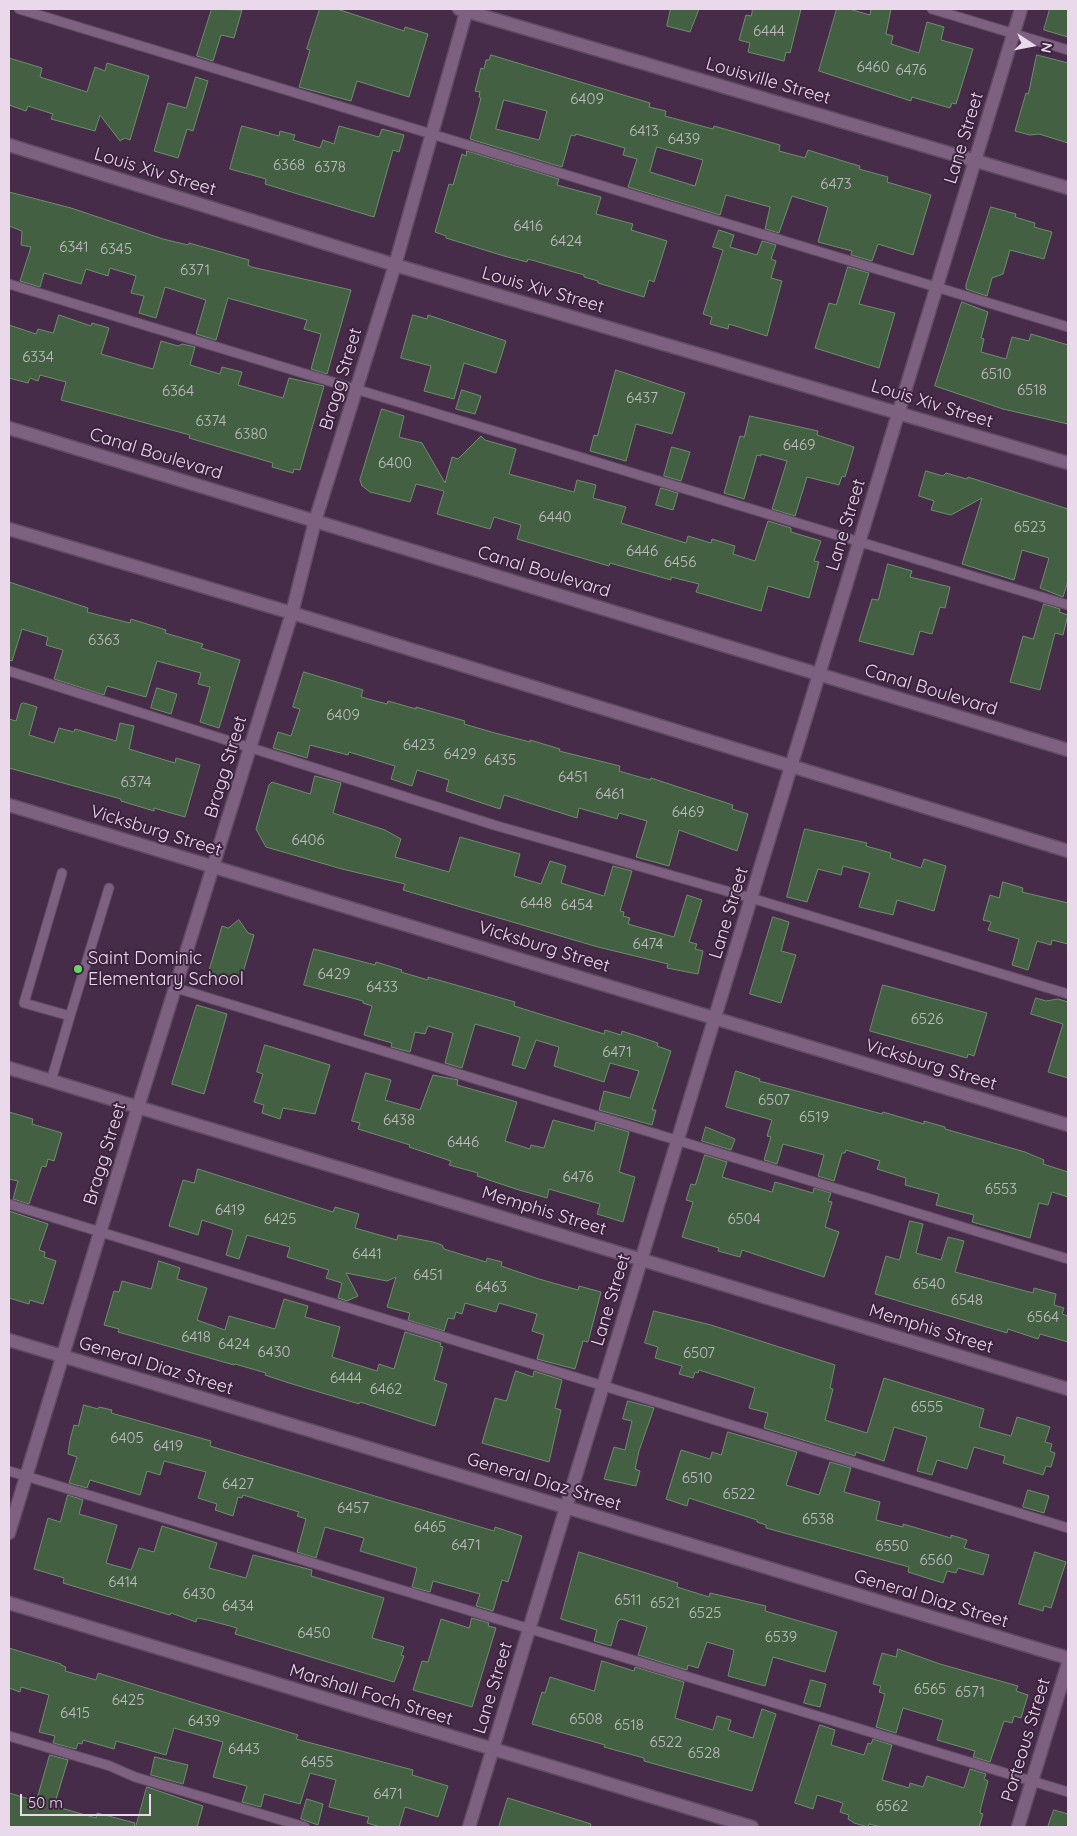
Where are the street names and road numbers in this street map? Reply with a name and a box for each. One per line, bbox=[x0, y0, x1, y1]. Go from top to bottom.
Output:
street label: Louisville Street bbox=[703, 53, 833, 109]
street label: Lane Street bbox=[940, 89, 988, 187]
street label: Louis Xiv Street bbox=[91, 143, 219, 201]
street label: Louis Xiv Street bbox=[479, 262, 607, 318]
street label: Bragg Street bbox=[315, 325, 367, 433]
street label: Louis Xiv Street bbox=[868, 375, 996, 433]
street label: Canal Boulevard bbox=[87, 424, 225, 484]
street label: Lane Street bbox=[822, 476, 870, 574]
street label: Canal Boulevard bbox=[475, 542, 613, 602]
street label: Canal Boulevard bbox=[862, 660, 1000, 720]
street label: Bragg Street bbox=[200, 713, 252, 821]
street label: Vicksburg Street bbox=[88, 801, 224, 861]
street label: Lane Street bbox=[705, 864, 753, 962]
street label: Vicksburg Street bbox=[476, 917, 612, 977]
street label: Vicksburg Street bbox=[863, 1035, 999, 1095]
street label: Bragg Street bbox=[79, 1100, 131, 1208]
street label: Memphis Street bbox=[479, 1182, 609, 1240]
street label: Lane Street bbox=[587, 1251, 635, 1349]
street label: Memphis Street bbox=[866, 1300, 996, 1358]
street label: General Diaz Street bbox=[76, 1332, 236, 1400]
street label: General Diaz Street bbox=[464, 1448, 624, 1516]
street label: General Diaz Street bbox=[851, 1565, 1011, 1633]
street label: Lane Street bbox=[469, 1639, 517, 1737]
street label: Marshall Foch Street bbox=[287, 1660, 455, 1730]
street label: Porteous Street bbox=[997, 1676, 1055, 1804]

